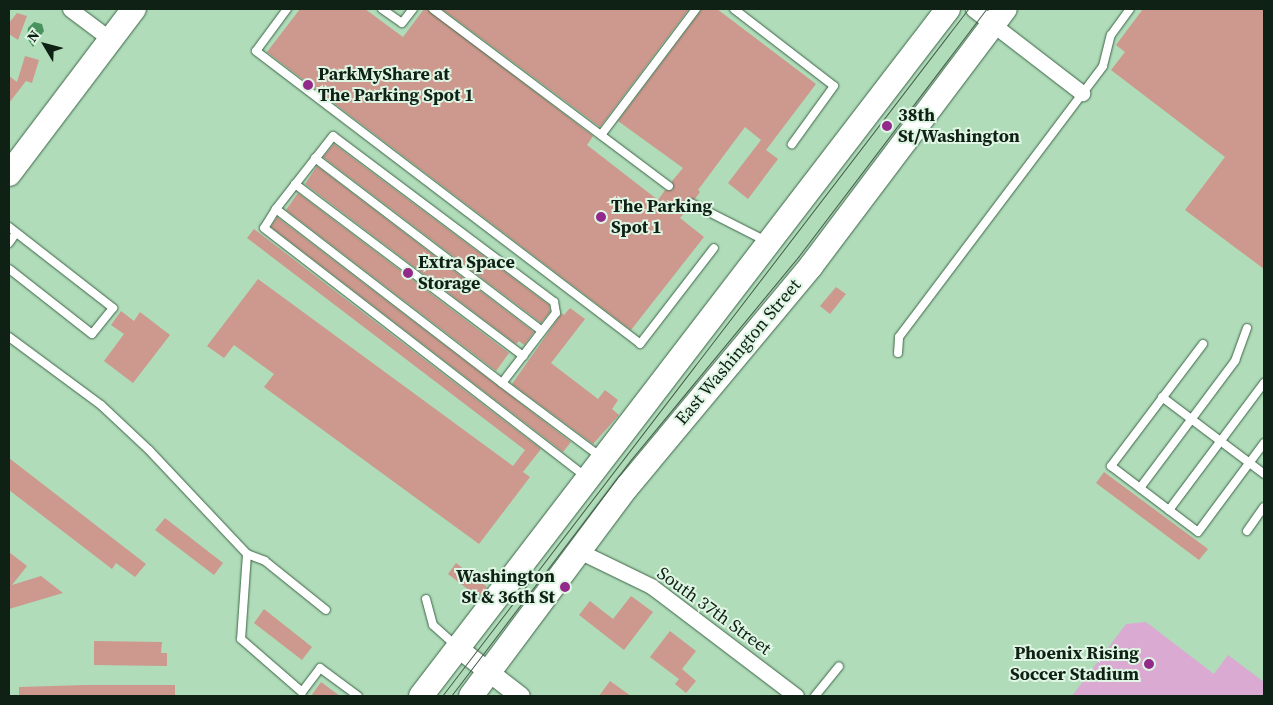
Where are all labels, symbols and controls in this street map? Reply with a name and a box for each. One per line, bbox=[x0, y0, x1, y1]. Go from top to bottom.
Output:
north arrow bbox=[20, 20, 70, 70]
text: N bbox=[22, 26, 44, 46]
place label: ParkMyShare at The Parking Spot 1 bbox=[318, 64, 474, 106]
marker: ParkMyShare at The Parking Spot 1 bbox=[302, 79, 314, 91]
place label: 38th St/Washington bbox=[898, 105, 1020, 148]
marker: 38th St/Washington bbox=[880, 119, 894, 133]
place label: The Parking Spot 1 bbox=[611, 196, 712, 238]
marker: The Parking Spot 1 bbox=[595, 211, 607, 223]
place label: Extra Space Storage bbox=[418, 252, 515, 294]
marker: Extra Space Storage bbox=[402, 267, 414, 279]
street label: East Washington Street bbox=[670, 274, 806, 430]
street label: South 37th Street bbox=[653, 562, 775, 660]
place label: Washington St & 36th St bbox=[456, 566, 555, 608]
marker: Washington St & 36th St bbox=[559, 581, 571, 593]
place label: Phoenix Rising Soccer Stadium bbox=[1010, 643, 1139, 686]
marker: Phoenix Rising Soccer Stadium bbox=[1143, 658, 1155, 670]

